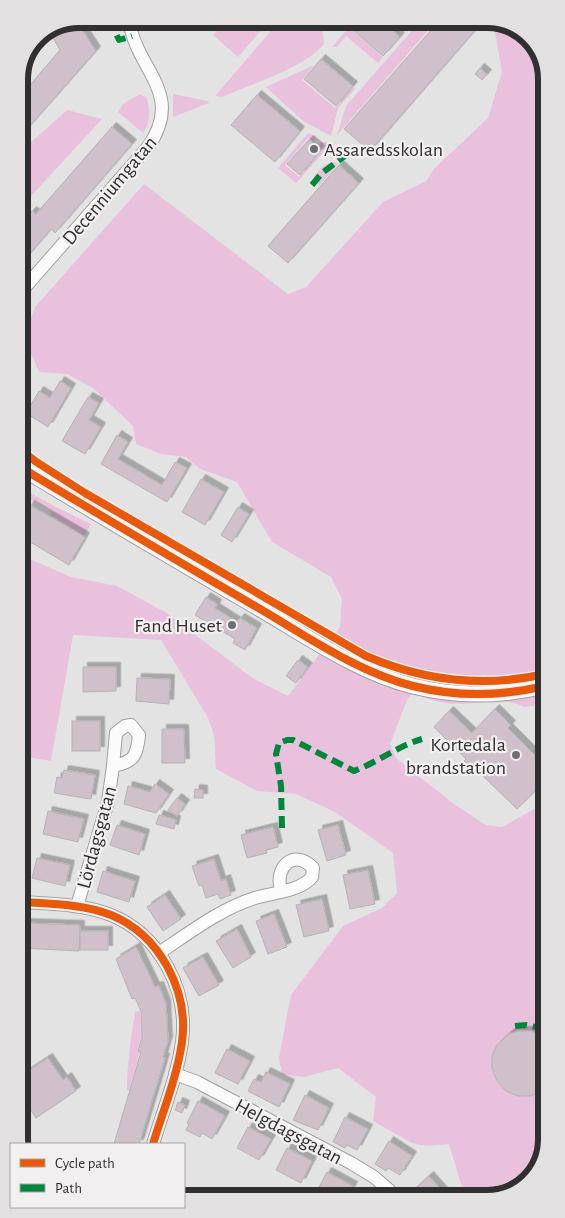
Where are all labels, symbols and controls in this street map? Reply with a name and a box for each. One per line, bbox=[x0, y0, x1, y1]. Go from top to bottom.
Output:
street label: Decenniumgatan bbox=[59, 133, 161, 249]
place label: Assaredsskolan bbox=[324, 140, 443, 160]
marker: Assaredsskolan bbox=[308, 143, 320, 155]
place label: Fand Huset bbox=[134, 616, 223, 636]
marker: Fand Huset bbox=[226, 619, 238, 631]
place label: Kortedala brandstation bbox=[406, 735, 506, 778]
marker: Kortedala brandstation bbox=[510, 749, 522, 761]
street label: Lördagsgatan bbox=[74, 784, 120, 891]
street label: Helgdagsgatan bbox=[232, 1095, 345, 1169]
legend bbox=[10, 1143, 185, 1208]
text: Cycle path bbox=[55, 1156, 115, 1171]
text: Path bbox=[55, 1181, 82, 1196]

